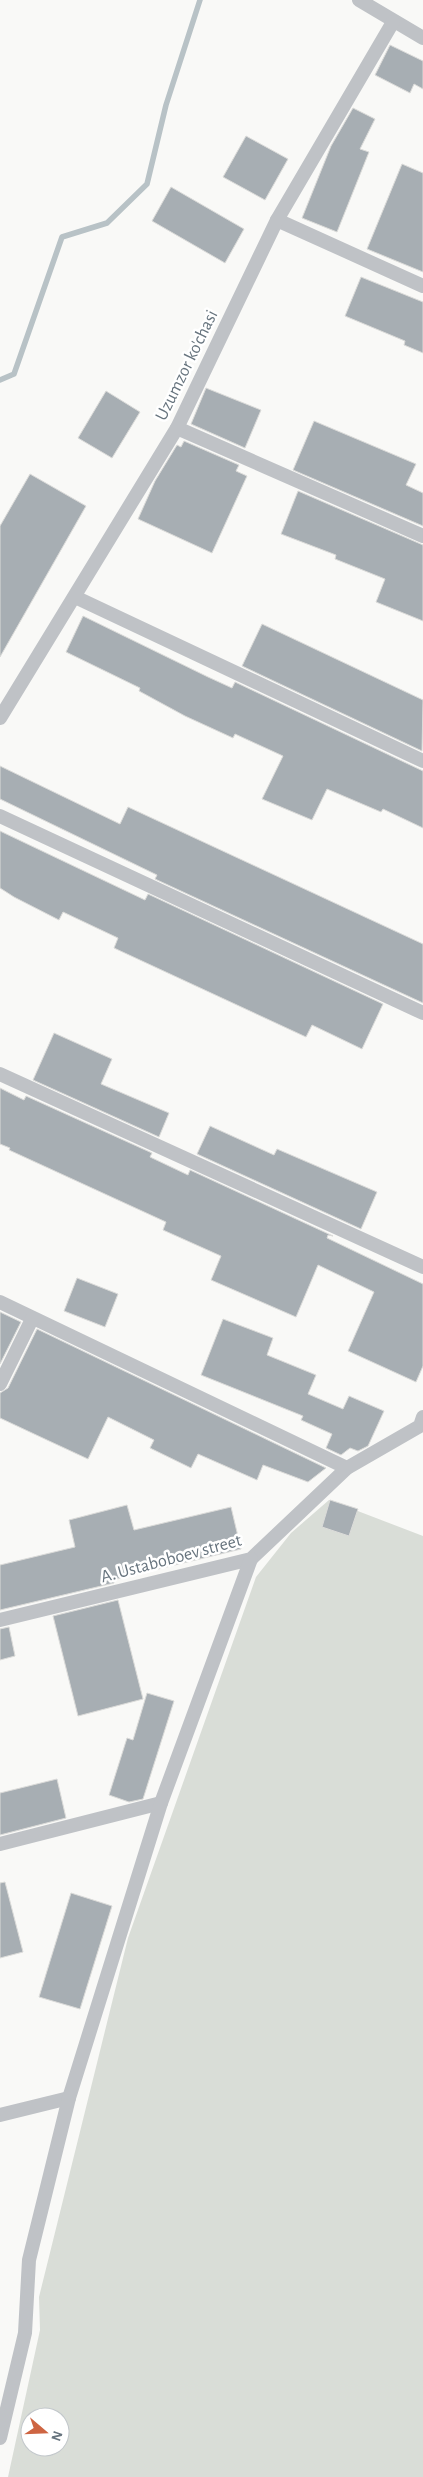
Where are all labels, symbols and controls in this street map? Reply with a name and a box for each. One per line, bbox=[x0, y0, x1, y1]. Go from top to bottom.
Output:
street label: Uzumzor ko'chasi bbox=[152, 307, 221, 424]
street label: A. Ustaboboev street bbox=[99, 1531, 244, 1586]
north arrow bbox=[20, 2407, 70, 2457]
text: N bbox=[48, 2429, 65, 2443]

